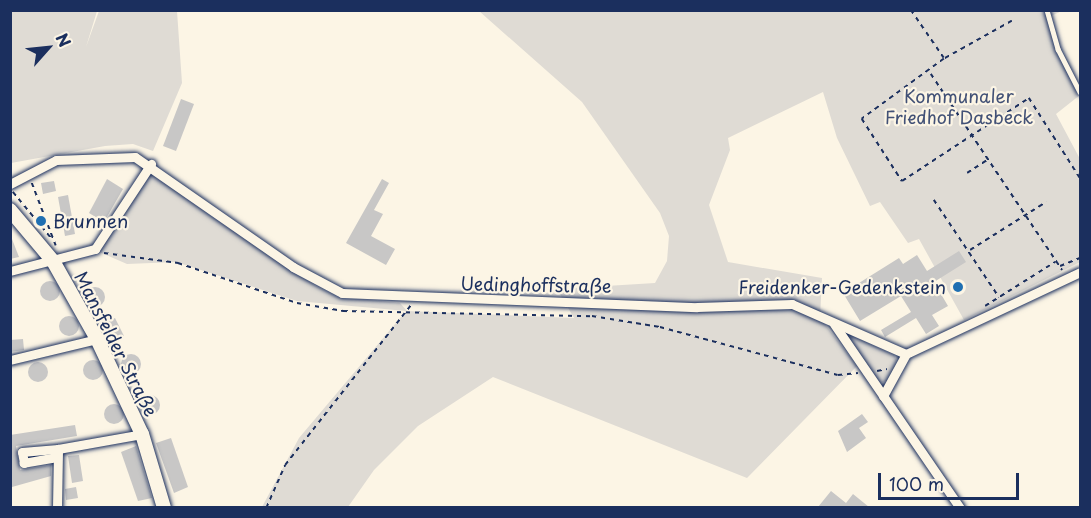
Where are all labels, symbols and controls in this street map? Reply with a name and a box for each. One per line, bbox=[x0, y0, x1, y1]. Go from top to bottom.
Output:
north arrow bbox=[18, 18, 78, 78]
text: N bbox=[50, 29, 78, 51]
park label: Kommunaler Friedhof Dasbeck bbox=[884, 86, 1034, 128]
place label: Brunnen bbox=[53, 210, 128, 232]
marker: Brunnen bbox=[34, 214, 48, 228]
street label: Mansfelder Straße bbox=[70, 267, 162, 421]
street label: Uedinghoffstraße bbox=[460, 273, 612, 297]
place label: Freidenker-Gedenkstein bbox=[738, 276, 946, 298]
marker: Freidenker-Gedenkstein bbox=[951, 280, 965, 294]
scale bar bbox=[881, 461, 1022, 499]
text: 100 m bbox=[889, 470, 944, 497]

